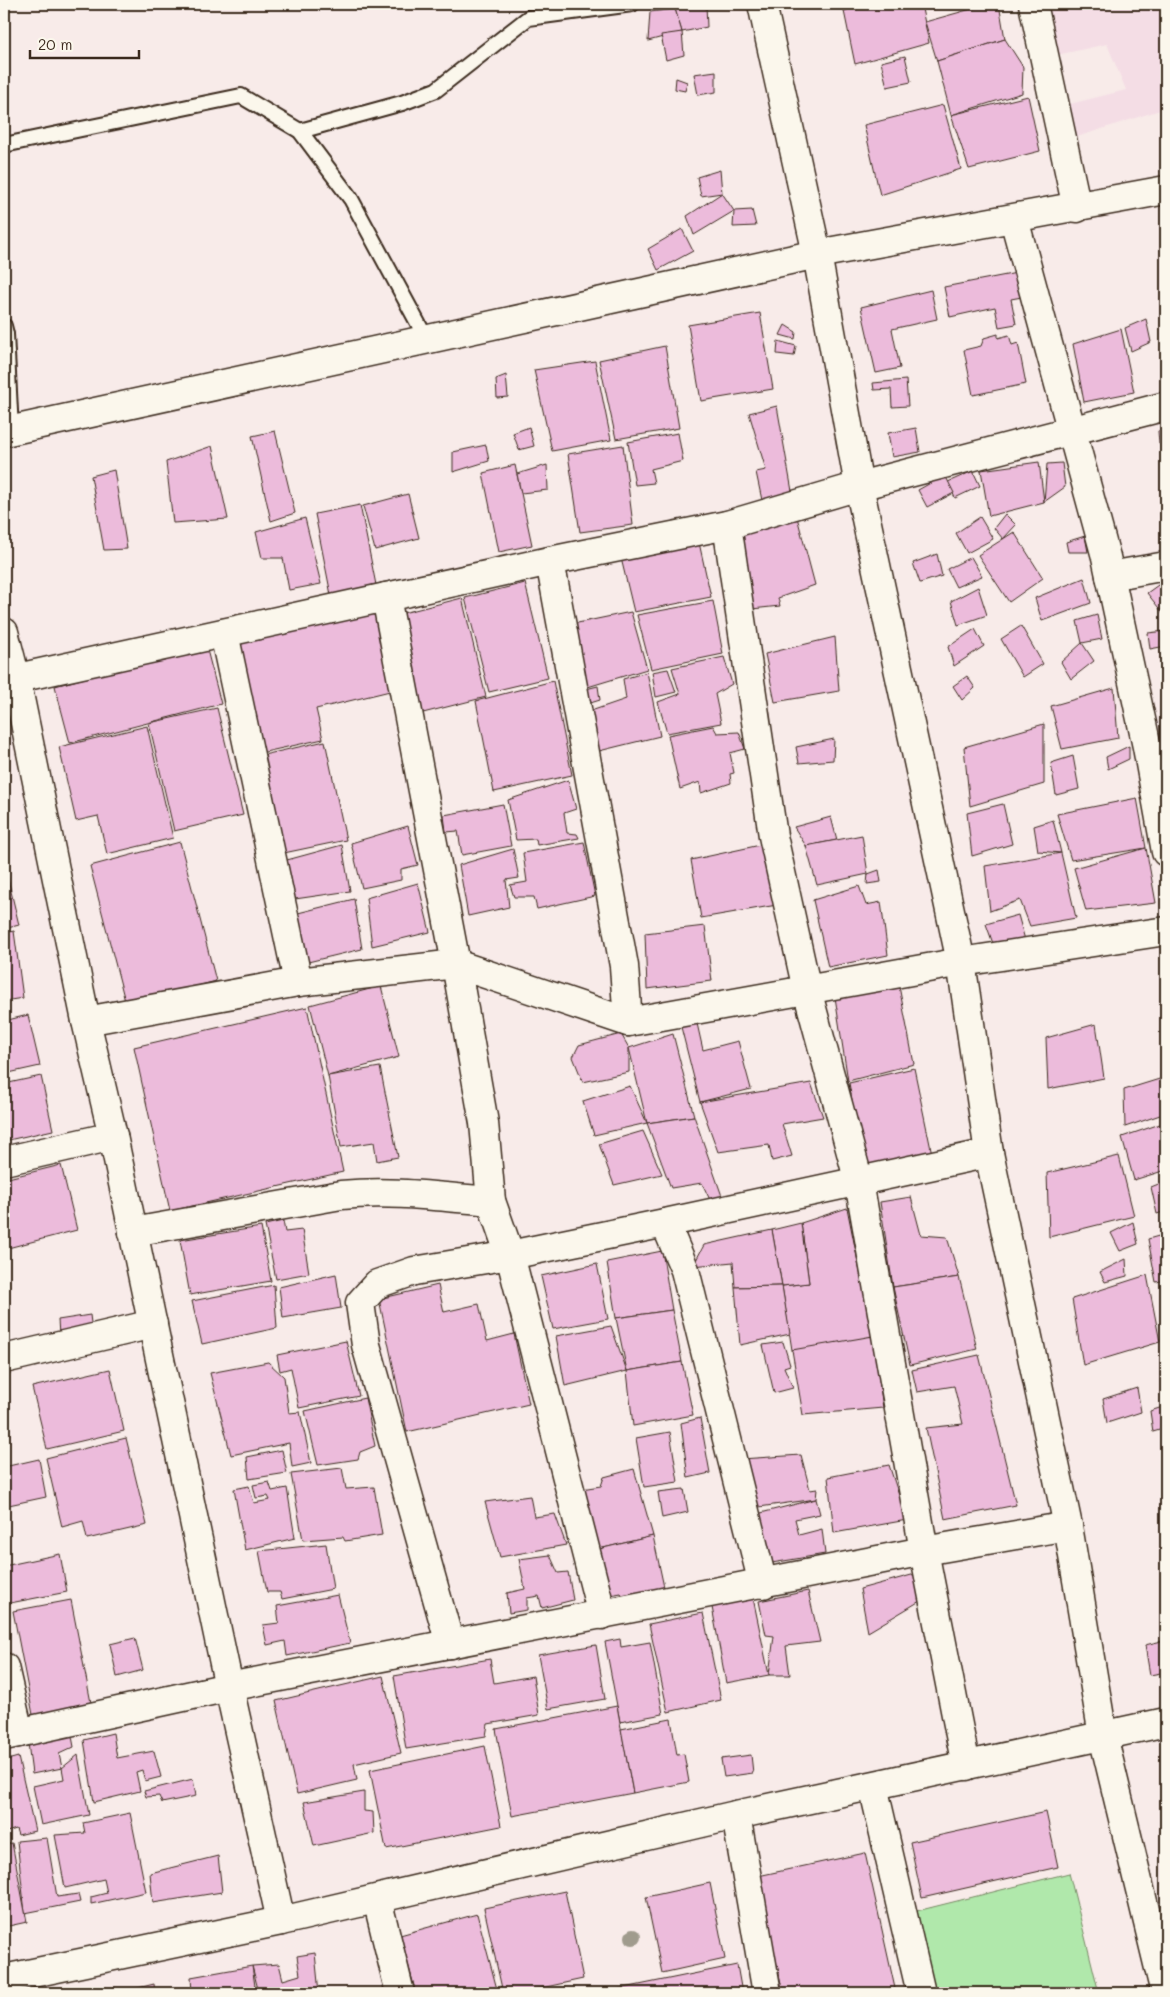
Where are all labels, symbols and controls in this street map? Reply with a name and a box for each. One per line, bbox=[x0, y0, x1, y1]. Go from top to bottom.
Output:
scale bar bbox=[30, 28, 139, 60]
text: 20 m bbox=[38, 34, 72, 54]

